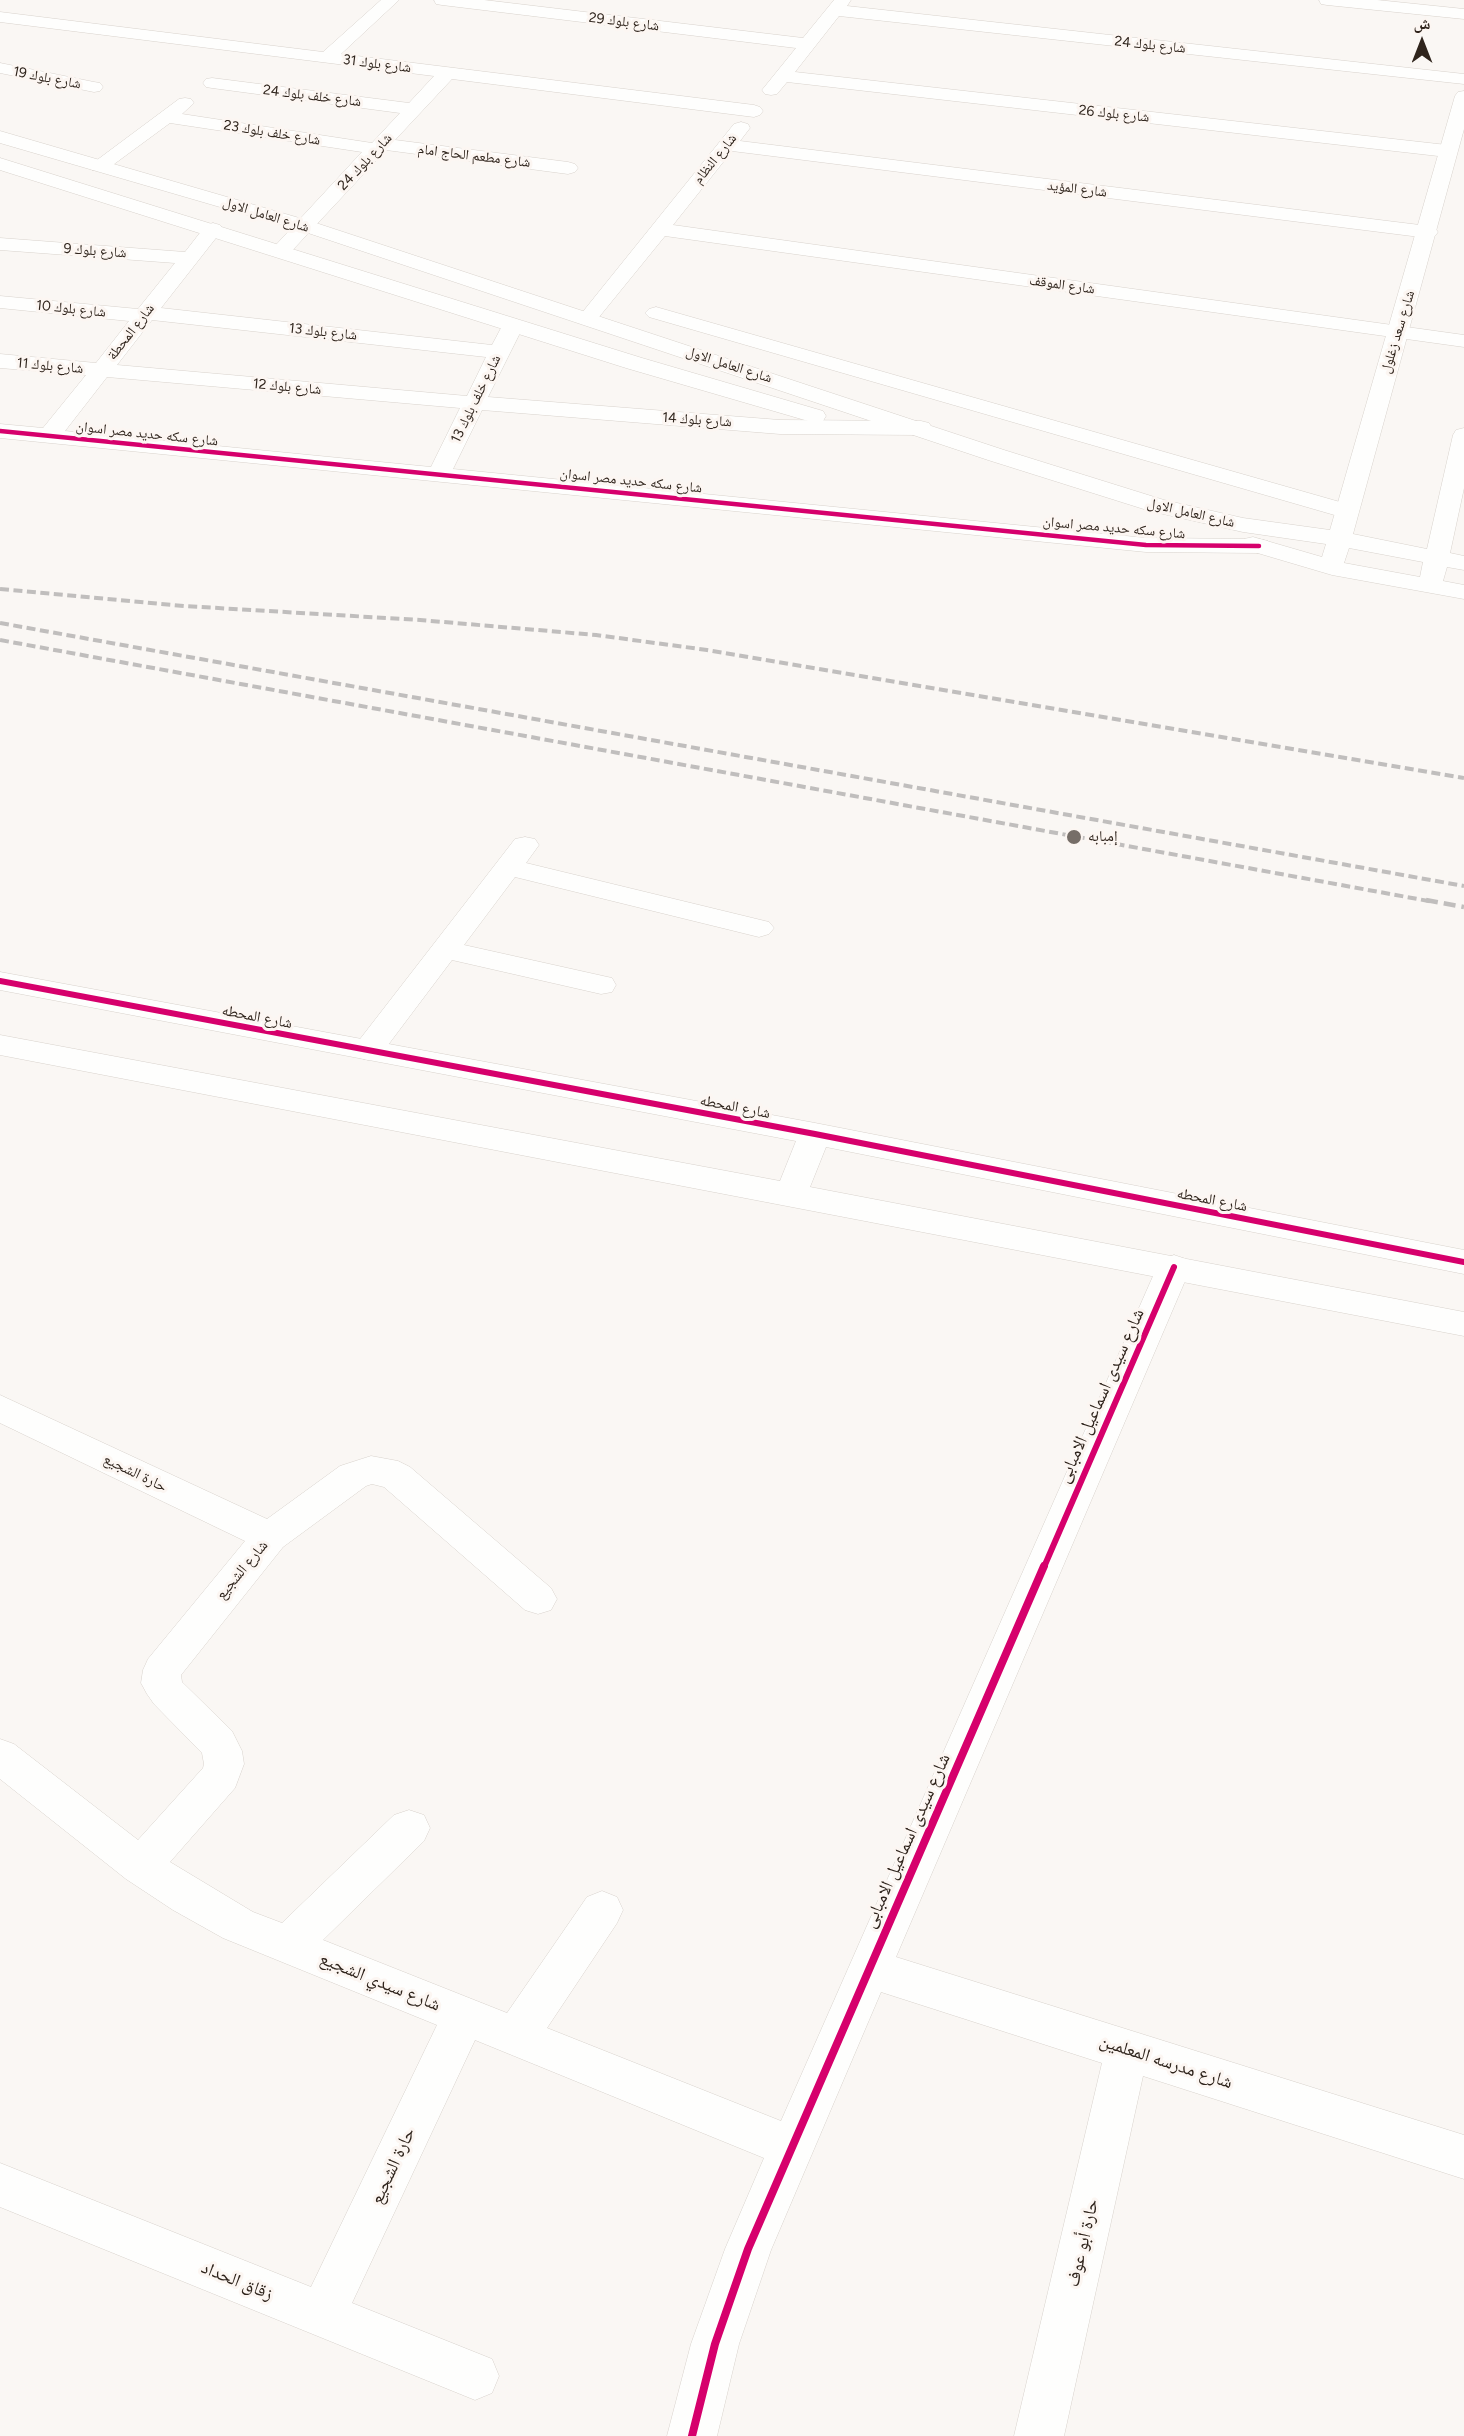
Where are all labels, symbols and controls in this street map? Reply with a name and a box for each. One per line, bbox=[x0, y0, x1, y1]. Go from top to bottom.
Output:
street label: شارع بلوك 29 bbox=[588, 9, 660, 35]
north arrow bbox=[1392, 12, 1452, 72]
text: ش bbox=[1414, 14, 1430, 33]
street label: شارع بلوك 24 bbox=[1113, 33, 1187, 57]
street label: شارع بلوك 31 bbox=[342, 51, 412, 77]
street label: شارع بلوك 19 bbox=[12, 63, 82, 93]
street label: شارع خلف بلوك 24 bbox=[262, 82, 362, 110]
street label: شارع بلوك 26 bbox=[1078, 102, 1150, 126]
street label: شارع خلف بلوك 23 bbox=[222, 117, 322, 149]
street label: شارع بلوك 24 bbox=[334, 130, 396, 194]
street label: شارع النظام bbox=[690, 131, 740, 187]
street label: شارع مطعم الحاج امام bbox=[417, 141, 531, 171]
street label: شارع المؤيد bbox=[1046, 177, 1108, 201]
street label: شارع العامل الاول bbox=[221, 194, 311, 236]
street label: شارع بلوك 9 bbox=[63, 240, 127, 262]
street label: شارع الموقف bbox=[1028, 272, 1096, 298]
street label: شارع سعد زغلول bbox=[1377, 288, 1419, 376]
street label: شارع بلوك 10 bbox=[35, 297, 107, 321]
street label: شارع المحطة bbox=[104, 301, 158, 363]
street label: شارع بلوك 13 bbox=[288, 320, 358, 344]
street label: شارع العامل الاول bbox=[684, 343, 774, 387]
street label: شارع خلف بلوك 13 bbox=[447, 352, 505, 446]
street label: شارع بلوك 11 bbox=[16, 355, 84, 377]
street label: شارع بلوك 12 bbox=[252, 376, 322, 398]
street label: شارع بلوك 14 bbox=[662, 409, 732, 431]
street label: شارع سكه حديد مصر اسوان bbox=[75, 418, 219, 450]
street label: شارع سكه حديد مصر اسوان bbox=[559, 465, 703, 497]
street label: شارع العامل الاول bbox=[1146, 495, 1236, 531]
street label: شارع سكه حديد مصر اسوان bbox=[1042, 513, 1186, 543]
marker: إمبابه bbox=[1065, 828, 1083, 846]
place label: إمبابه bbox=[1088, 828, 1117, 846]
street label: شارع المحطه bbox=[220, 1001, 294, 1033]
street label: شارع المحطه bbox=[698, 1091, 772, 1123]
street label: شارع المحطه bbox=[1175, 1184, 1249, 1216]
street label: شارع سيدى اسماعيل الامبابى bbox=[1053, 1305, 1149, 1487]
street label: حارة الشجيع bbox=[100, 1450, 170, 1496]
street label: شارع الشجيع bbox=[212, 1537, 272, 1603]
street label: شارع سيدى اسماعيل الامبابى bbox=[859, 1750, 955, 1932]
street label: شارع سيدي الشجيع bbox=[317, 1948, 443, 2016]
street label: شارع مدرسه المعلمين bbox=[1097, 2030, 1235, 2094]
street label: حارة الشجيع bbox=[366, 2124, 420, 2208]
street label: حارة أبو عوف bbox=[1062, 2197, 1104, 2289]
street label: زقاق الحداد bbox=[198, 2257, 276, 2305]

